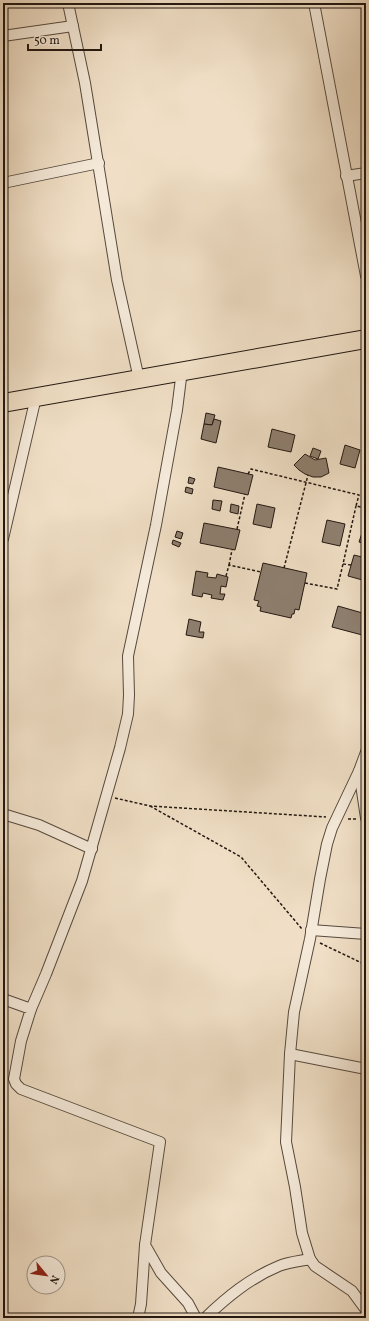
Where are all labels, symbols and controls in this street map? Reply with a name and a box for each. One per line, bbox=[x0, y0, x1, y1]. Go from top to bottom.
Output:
scale bar bbox=[28, 26, 101, 52]
text: 50 m bbox=[34, 33, 60, 49]
north arrow bbox=[26, 1255, 66, 1295]
text: N bbox=[45, 1272, 62, 1286]

